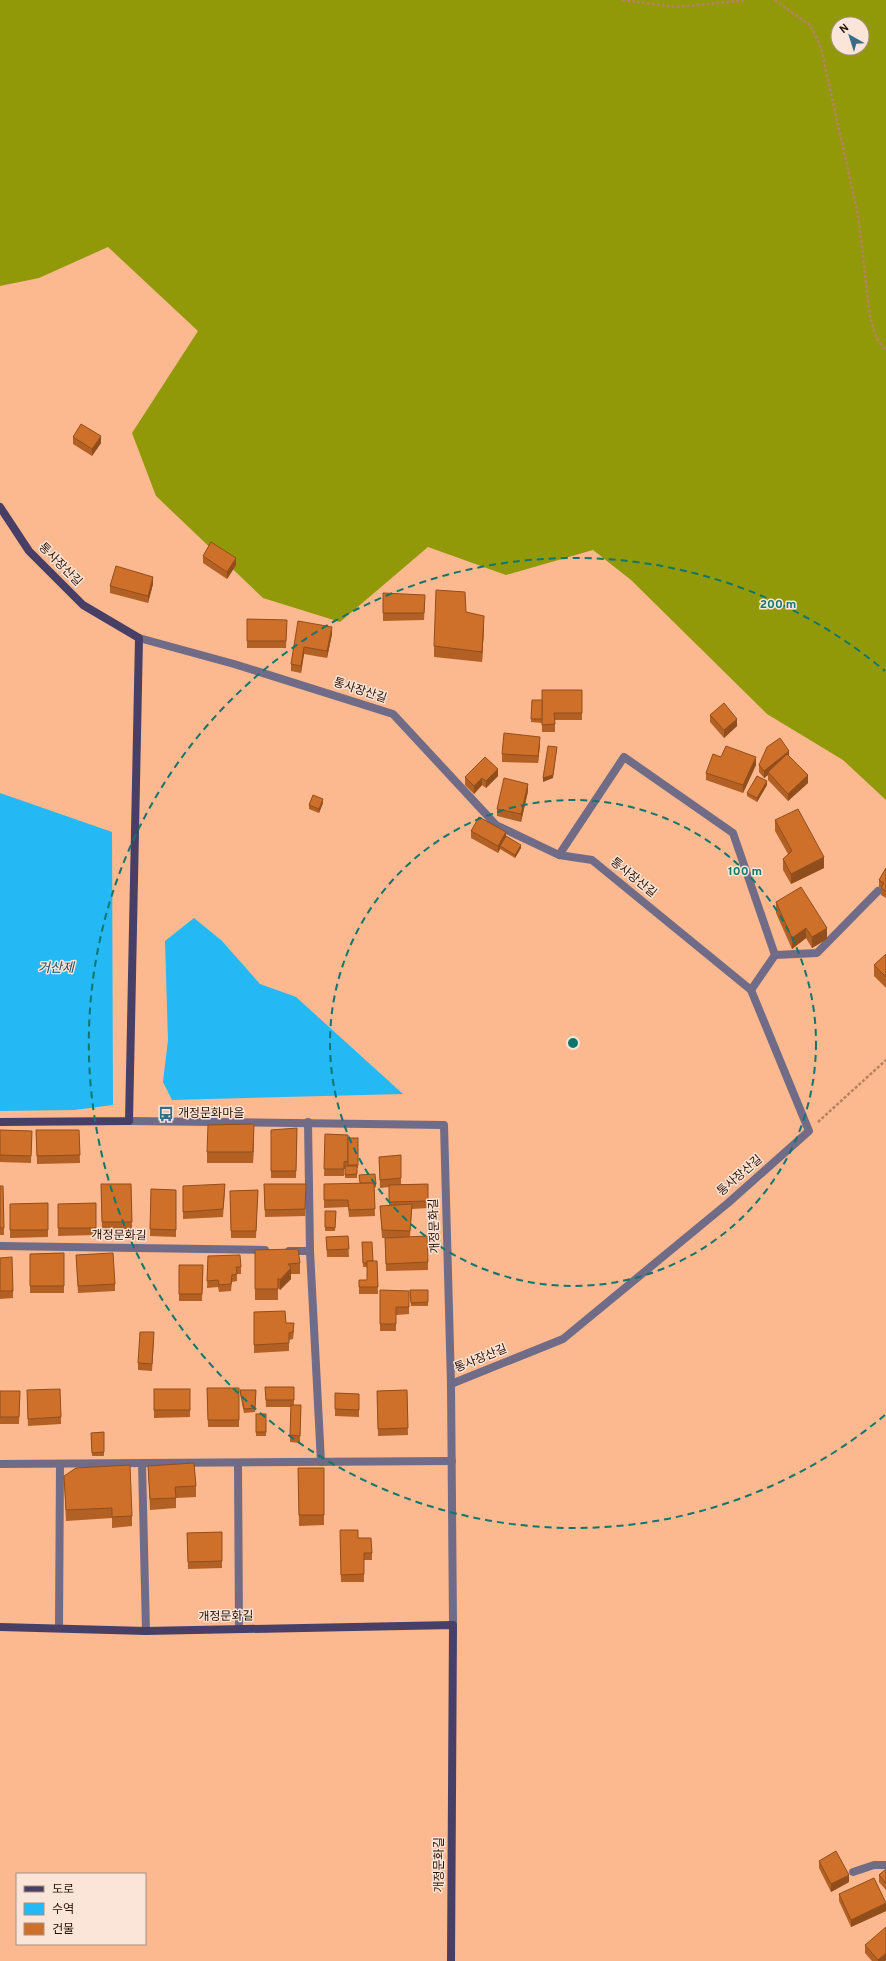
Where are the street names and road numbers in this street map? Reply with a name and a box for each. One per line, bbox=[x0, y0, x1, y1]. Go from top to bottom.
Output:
street label: 통사장산길 bbox=[35, 540, 85, 590]
street label: 통사장산길 bbox=[331, 675, 389, 707]
street label: 통사장산길 bbox=[607, 854, 659, 902]
street label: 통사장산길 bbox=[714, 1152, 766, 1200]
street label: 개정문화길 bbox=[426, 1198, 444, 1254]
street label: 개정문화길 bbox=[91, 1228, 147, 1244]
street label: 통사장산길 bbox=[452, 1341, 510, 1377]
street label: 개정문화길 bbox=[198, 1609, 254, 1625]
street label: 개정문화길 bbox=[432, 1837, 448, 1893]

